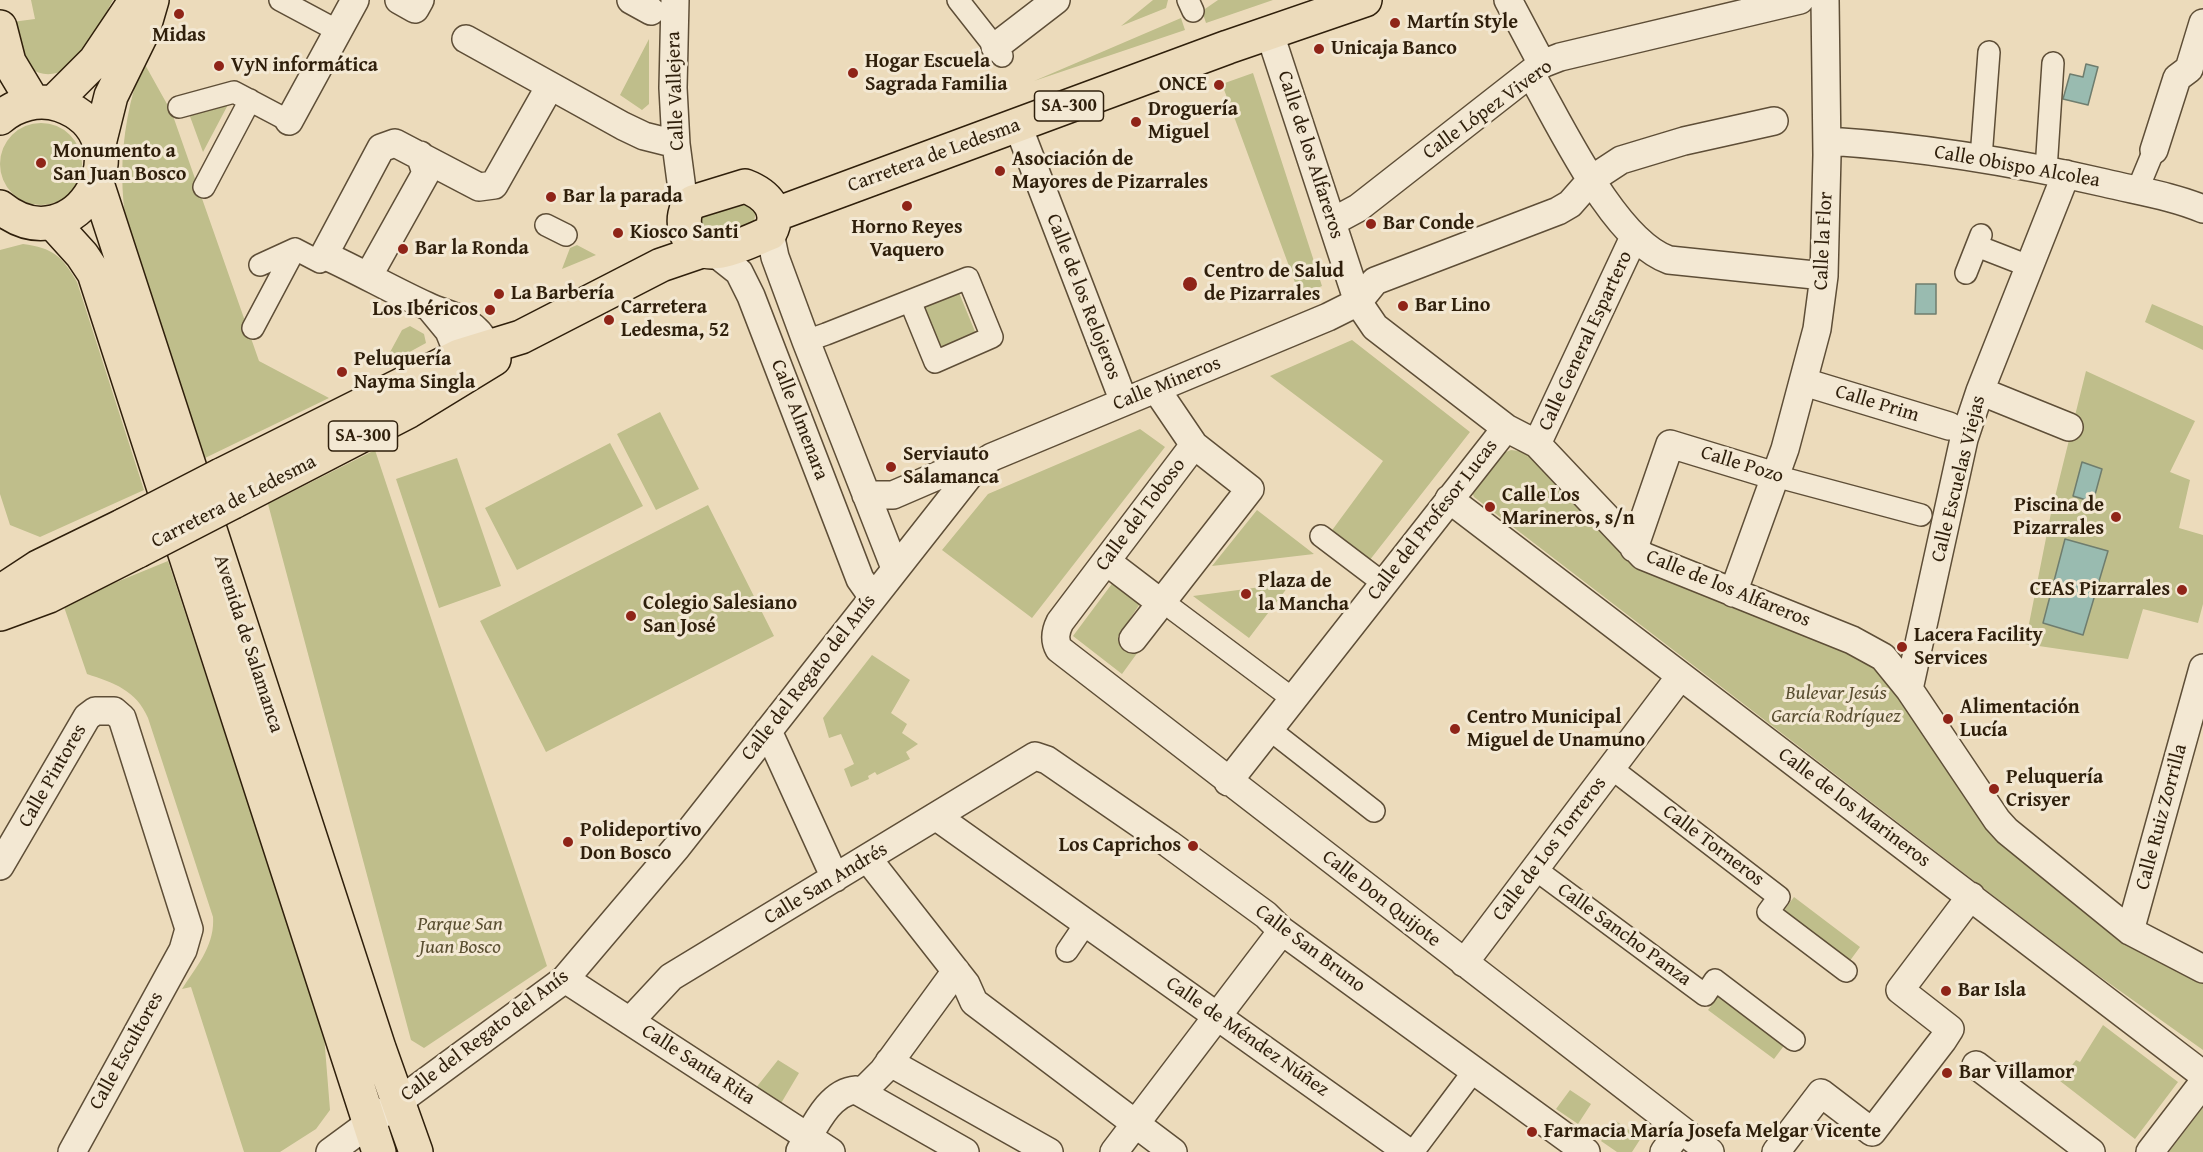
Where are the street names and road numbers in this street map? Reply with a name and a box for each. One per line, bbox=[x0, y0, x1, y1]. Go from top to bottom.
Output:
street label: Calle Vallejera bbox=[662, 31, 690, 151]
street label: Calle López Vivero bbox=[1419, 55, 1557, 165]
street label: Calle de los Alfareros bbox=[1272, 68, 1348, 242]
road number: SA-300 bbox=[1034, 91, 1104, 121]
street label: Carretera de Ledesma bbox=[845, 114, 1023, 198]
street label: Calle Obispo Alcolea bbox=[1932, 141, 2102, 193]
street label: Calle la Flor bbox=[1809, 191, 1839, 291]
street label: Calle de los Relojeros bbox=[1040, 211, 1126, 383]
street label: Calle General Espartero bbox=[1534, 247, 1638, 435]
street label: Calle Mineros bbox=[1110, 352, 1224, 416]
street label: Calle Almenara bbox=[765, 356, 833, 484]
street label: Calle Prim bbox=[1832, 380, 1922, 428]
street label: Calle Escuelas Viejas bbox=[1927, 393, 1991, 565]
road number: SA-300 bbox=[328, 421, 398, 451]
street label: Calle del Profesor Lucas bbox=[1363, 435, 1503, 605]
street label: Calle Pozo bbox=[1698, 441, 1786, 489]
street label: Carretera de Ledesma bbox=[148, 450, 320, 554]
street label: Calle del Toboso bbox=[1091, 454, 1191, 576]
street label: Calle de los Alfareros bbox=[1642, 545, 1814, 633]
street label: Avenida de Salamanca bbox=[208, 552, 288, 736]
street label: Calle del Regato del Anís bbox=[737, 590, 881, 766]
street label: Calle Pintores bbox=[14, 720, 92, 832]
street label: Calle Ruiz Zorrilla bbox=[2131, 741, 2193, 893]
street label: Calle de los Marineros bbox=[1773, 743, 1935, 873]
street label: Calle de Los Torreros bbox=[1488, 772, 1612, 926]
street label: Calle Torneros bbox=[1657, 800, 1769, 892]
street label: Calle San Andrés bbox=[760, 838, 892, 930]
street label: Calle Don Quijote bbox=[1317, 845, 1445, 953]
street label: Calle Sancho Panza bbox=[1552, 878, 1696, 992]
street label: Calle San Bruno bbox=[1250, 900, 1370, 998]
street label: Calle del Regato del Anís bbox=[396, 965, 574, 1107]
street label: Calle de Méndez Núñez bbox=[1161, 972, 1333, 1102]
street label: Calle Escultores bbox=[85, 988, 169, 1114]
street label: Calle Santa Rita bbox=[637, 1019, 759, 1111]

